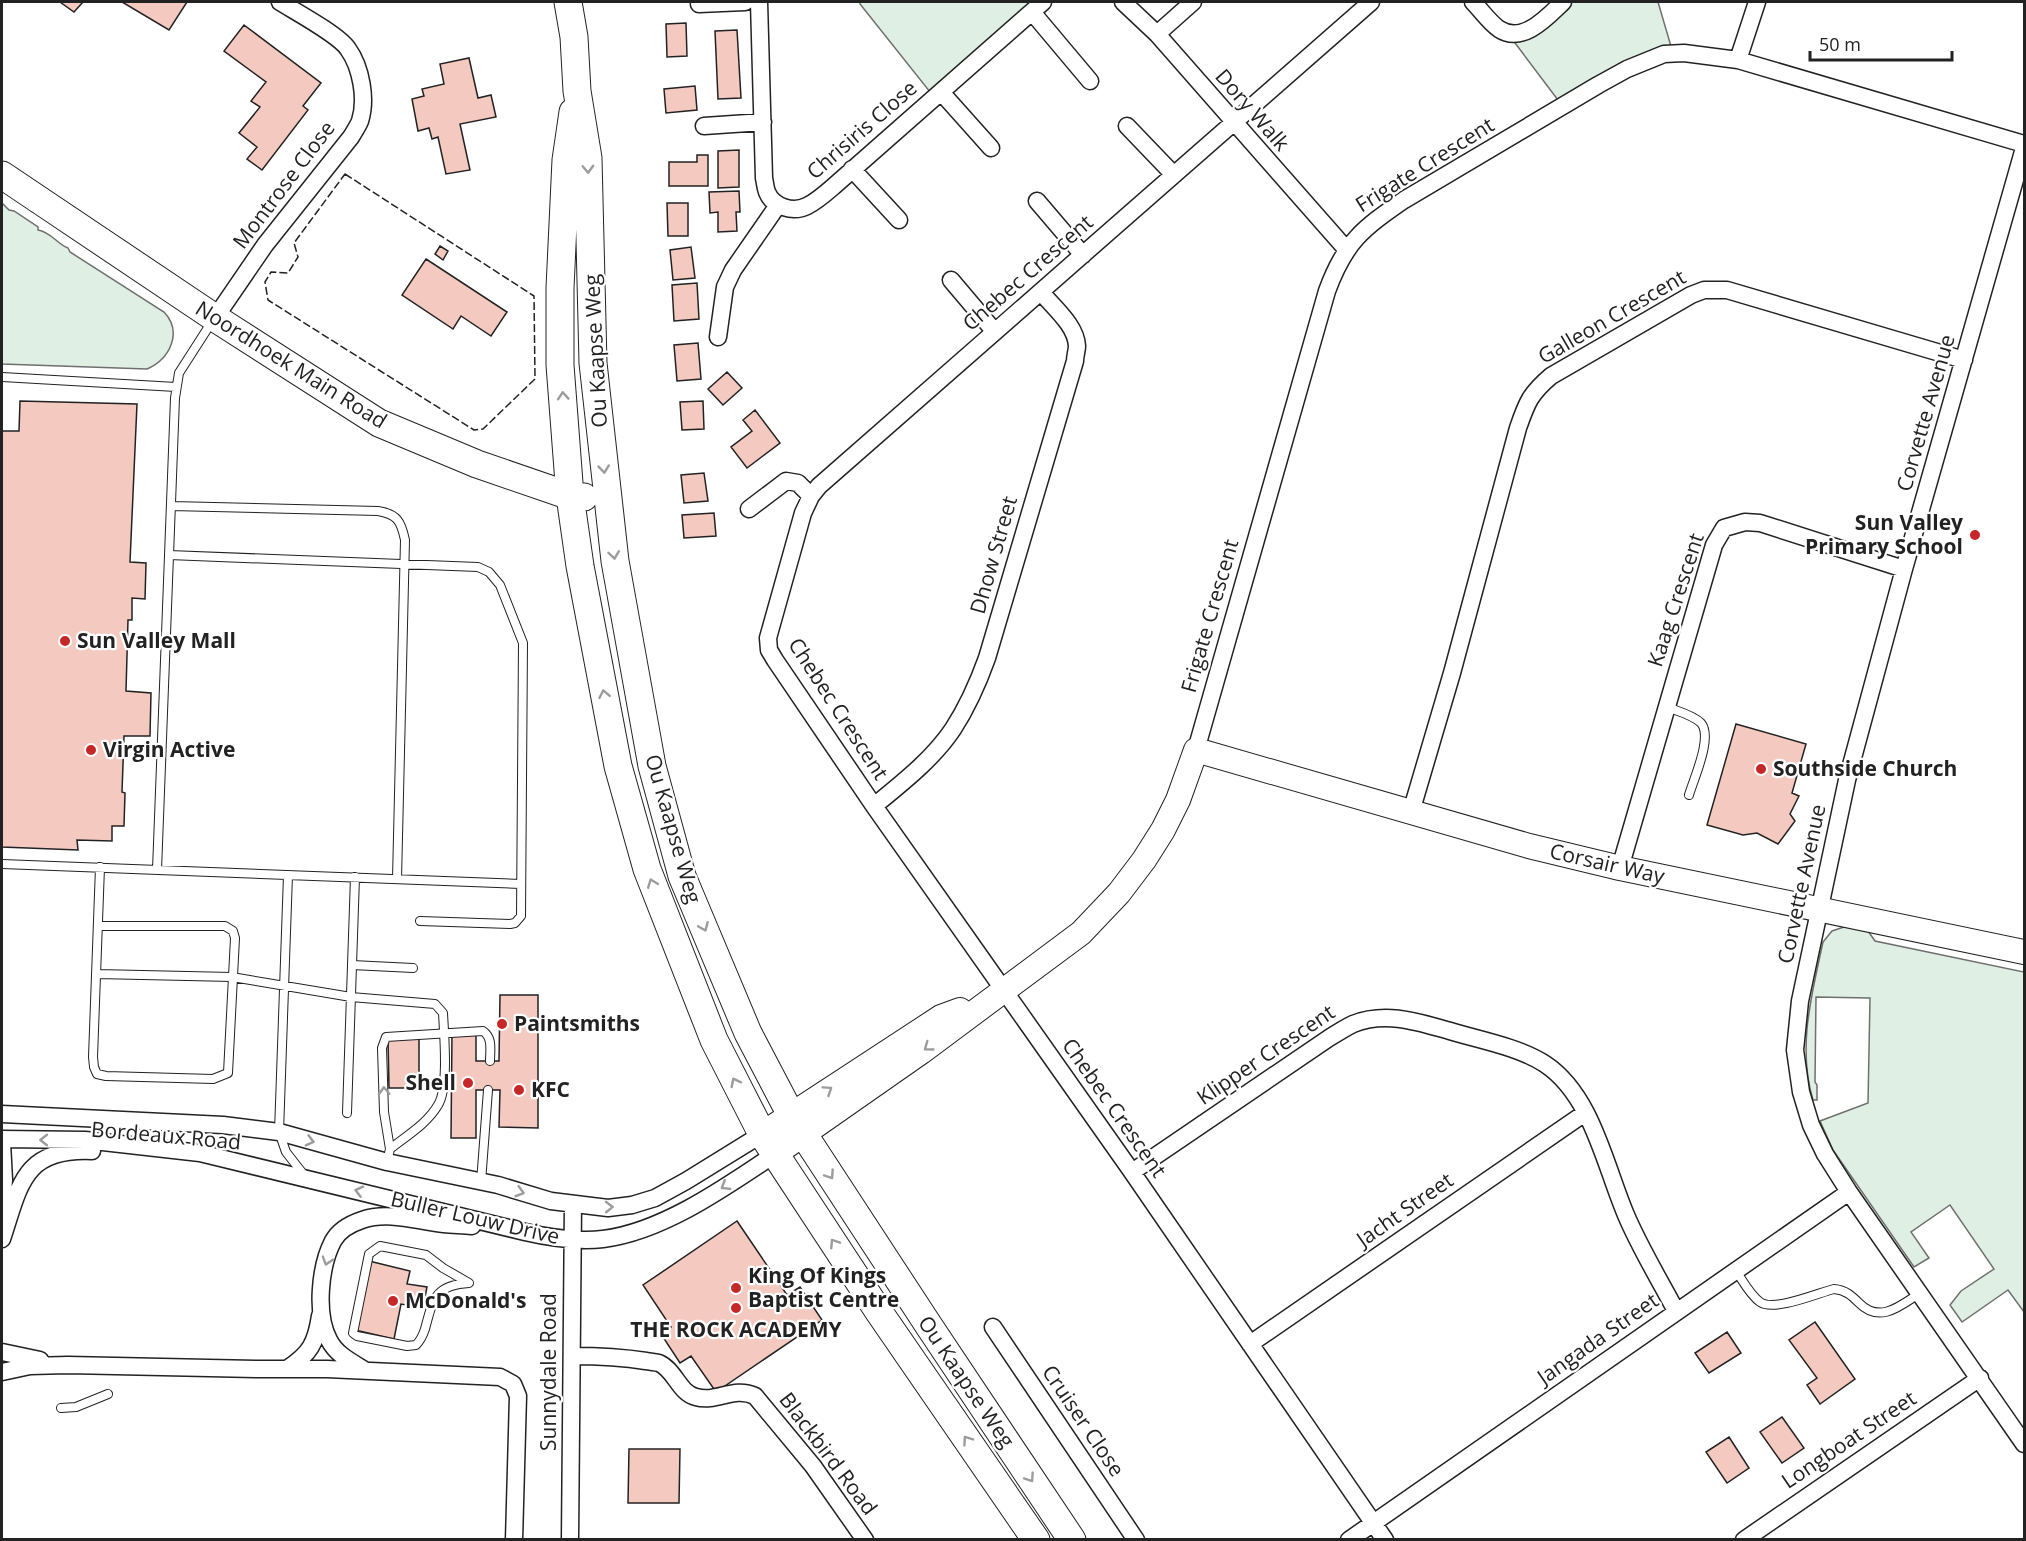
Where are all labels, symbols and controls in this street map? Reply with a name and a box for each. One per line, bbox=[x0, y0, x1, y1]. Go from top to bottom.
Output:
scale bar bbox=[1810, 24, 1952, 62]
text: 50 m bbox=[1819, 32, 1861, 56]
street label: Dory Walk bbox=[1209, 62, 1296, 156]
street label: Chrisiris Close bbox=[800, 74, 922, 185]
street label: Frigate Crescent bbox=[1350, 110, 1499, 218]
street label: Montrose Close bbox=[226, 115, 341, 254]
one-way arrow bbox=[582, 165, 595, 174]
street label: Chebec Crescent bbox=[956, 208, 1098, 337]
street label: Galleon Crescent bbox=[1533, 262, 1690, 370]
street label: Ou Kaapse Weg bbox=[577, 274, 613, 428]
street label: Noordhoek Main Road bbox=[191, 294, 392, 434]
street label: Corvette Avenue bbox=[1889, 331, 1961, 494]
one-way arrow bbox=[557, 391, 570, 400]
one-way arrow bbox=[597, 464, 610, 473]
street label: Dhow Street bbox=[963, 493, 1023, 617]
place label: Sun Valley Primary School bbox=[1805, 508, 1963, 560]
marker: Sun Valley Primary School bbox=[1968, 528, 1982, 542]
street label: Kaag Crescent bbox=[1640, 529, 1710, 670]
street label: Frigate Crescent bbox=[1174, 536, 1244, 696]
one-way arrow bbox=[607, 551, 620, 560]
place label: Sun Valley Mall bbox=[77, 626, 236, 654]
street label: Chebec Crescent bbox=[782, 632, 895, 785]
marker: Sun Valley Mall bbox=[58, 634, 72, 648]
one-way arrow bbox=[598, 689, 611, 699]
place label: Virgin Active bbox=[103, 735, 235, 763]
marker: Virgin Active bbox=[84, 743, 98, 757]
street label: Ou Kaapse Weg bbox=[639, 751, 709, 906]
place label: Southside Church bbox=[1773, 754, 1957, 782]
marker: Southside Church bbox=[1754, 762, 1768, 776]
street label: Corvette Avenue bbox=[1770, 802, 1832, 966]
street label: Corsair Way bbox=[1547, 836, 1668, 890]
one-way arrow bbox=[646, 878, 659, 889]
one-way arrow bbox=[697, 921, 709, 932]
street label: Klipper Crescent bbox=[1191, 998, 1340, 1111]
place label: Paintsmiths bbox=[514, 1009, 640, 1037]
marker: Paintsmiths bbox=[495, 1017, 509, 1031]
street label: Chebec Crescent bbox=[1056, 1032, 1173, 1183]
one-way arrow bbox=[923, 1039, 934, 1050]
place label: Shell bbox=[405, 1068, 456, 1096]
place label: KFC bbox=[531, 1075, 570, 1103]
marker: Shell bbox=[461, 1076, 475, 1090]
one-way arrow bbox=[731, 1077, 742, 1088]
marker: KFC bbox=[512, 1083, 526, 1097]
one-way arrow bbox=[822, 1086, 833, 1097]
one-way arrow bbox=[377, 1087, 390, 1096]
street label: Bordeaux Road bbox=[90, 1114, 242, 1156]
one-way arrow bbox=[305, 1133, 315, 1146]
one-way arrow bbox=[39, 1134, 48, 1146]
street label: Jacht Street bbox=[1349, 1166, 1458, 1254]
one-way arrow bbox=[823, 1169, 835, 1179]
one-way arrow bbox=[721, 1178, 731, 1190]
street label: Buller Louw Drive bbox=[388, 1184, 562, 1250]
one-way arrow bbox=[355, 1185, 365, 1198]
one-way arrow bbox=[514, 1185, 525, 1197]
one-way arrow bbox=[605, 1201, 614, 1213]
one-way arrow bbox=[830, 1239, 842, 1249]
one-way arrow bbox=[322, 1255, 334, 1266]
place label: King Of Kings Baptist Centre bbox=[748, 1261, 899, 1313]
marker: King Of Kings Baptist Centre bbox=[729, 1281, 743, 1295]
place label: McDonald's bbox=[405, 1286, 526, 1314]
street label: Jangada Street bbox=[1530, 1286, 1664, 1391]
street label: Sunnydale Road bbox=[534, 1293, 562, 1451]
marker: McDonald's bbox=[386, 1294, 400, 1308]
marker: THE ROCK ACADEMY bbox=[729, 1301, 743, 1315]
street label: Ou Kaapse Weg bbox=[912, 1310, 1021, 1453]
place label: THE ROCK ACADEMY bbox=[630, 1315, 843, 1343]
street label: Cruiser Close bbox=[1036, 1359, 1131, 1482]
street label: Longboat Street bbox=[1776, 1384, 1921, 1495]
street label: Blackbird Road bbox=[773, 1386, 884, 1520]
one-way arrow bbox=[963, 1435, 974, 1446]
one-way arrow bbox=[1023, 1471, 1034, 1482]

